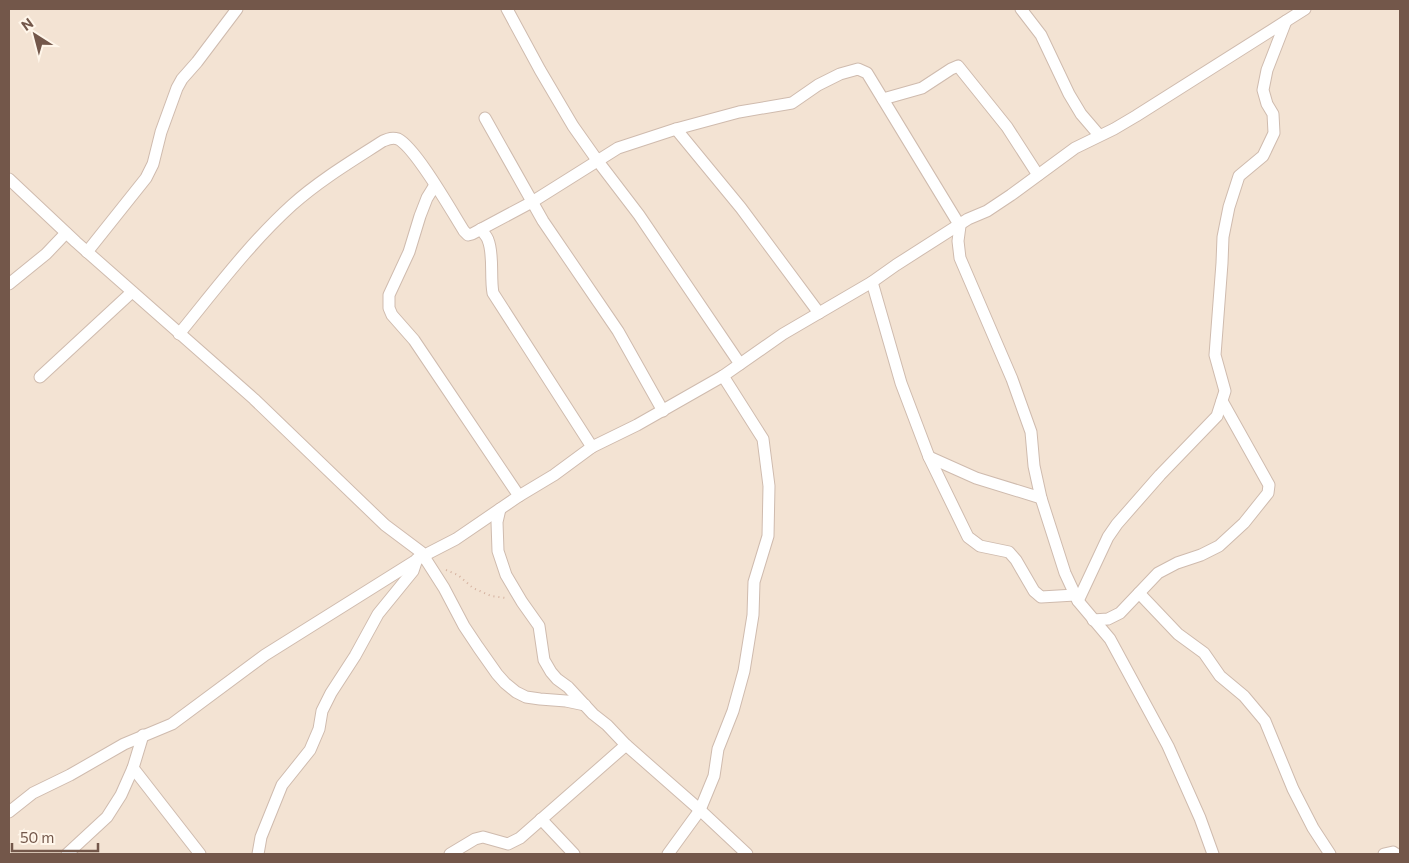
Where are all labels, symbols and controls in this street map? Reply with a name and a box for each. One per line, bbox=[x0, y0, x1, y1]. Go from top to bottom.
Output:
north arrow bbox=[10, 10, 60, 60]
text: N bbox=[18, 14, 36, 34]
scale bar bbox=[12, 820, 99, 852]
text: 50 m bbox=[20, 828, 54, 846]

